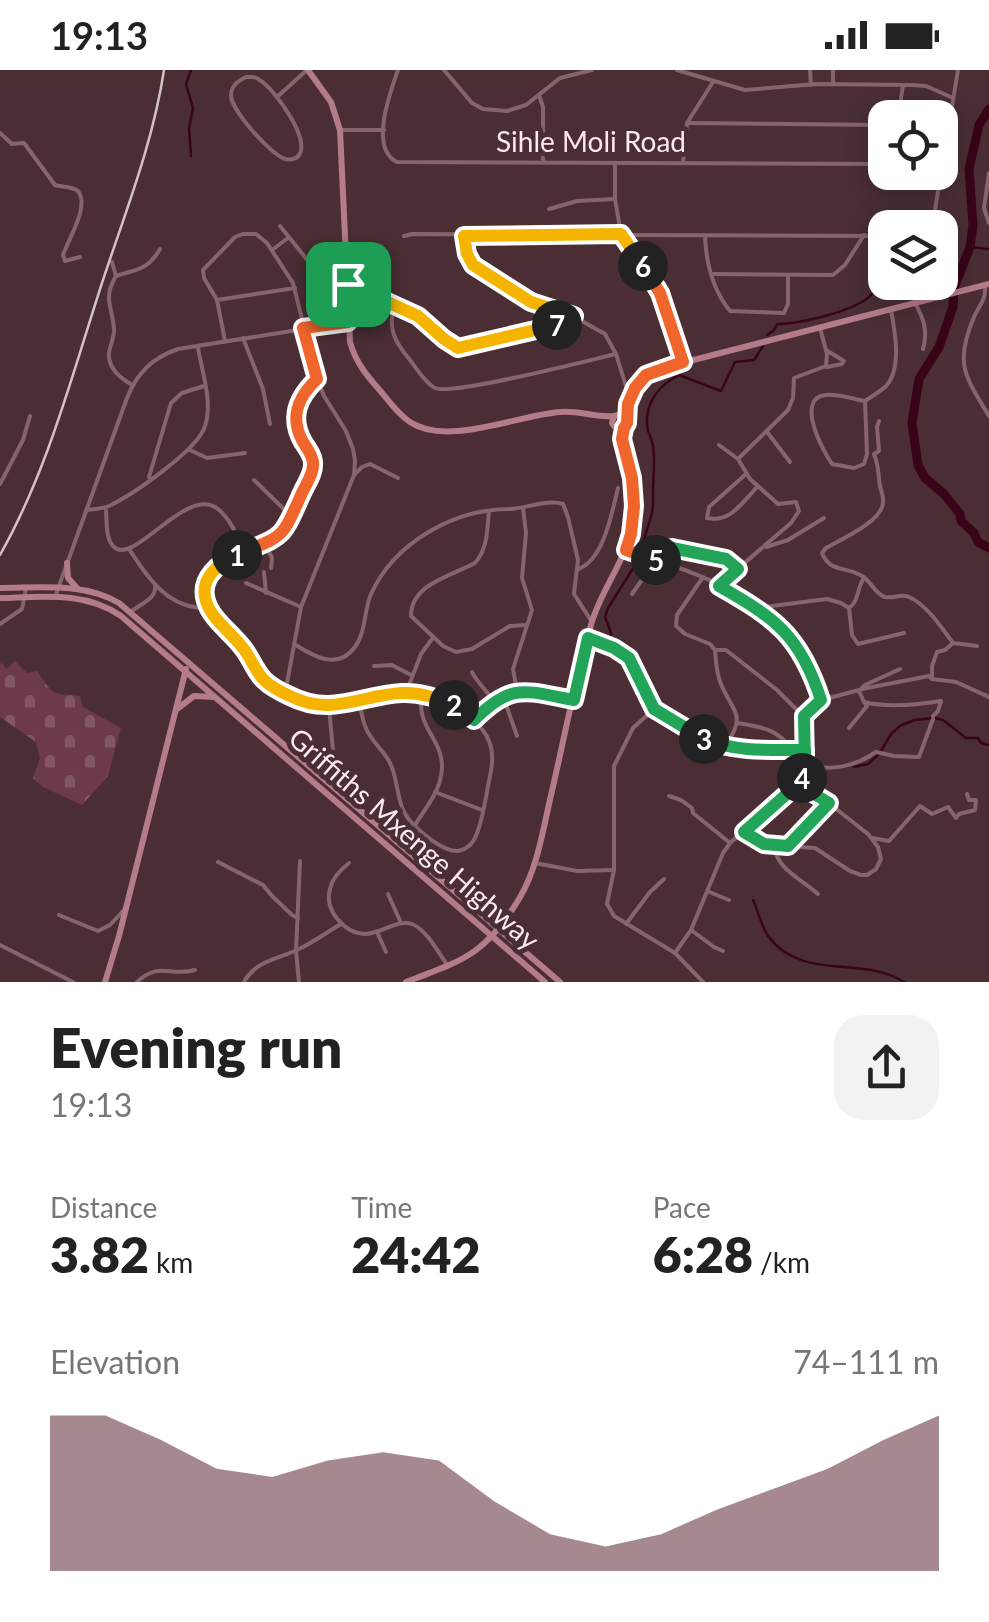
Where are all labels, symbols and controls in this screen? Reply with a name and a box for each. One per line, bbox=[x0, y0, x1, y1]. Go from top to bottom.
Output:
text: 19:13 bbox=[50, 12, 148, 58]
map controls bbox=[868, 100, 958, 300]
button: locate bbox=[868, 100, 958, 190]
street label: Sihle Moli Road bbox=[496, 124, 686, 158]
button: layers bbox=[868, 210, 958, 300]
pin: 6 bbox=[618, 241, 668, 291]
pin bbox=[306, 242, 391, 327]
text: 6 bbox=[635, 249, 651, 283]
icon: arrive bbox=[321, 257, 376, 312]
pin: 7 bbox=[532, 300, 582, 350]
text: 7 bbox=[549, 308, 565, 342]
pin: 1 bbox=[212, 530, 262, 580]
pin: 5 bbox=[631, 535, 681, 585]
text: 1 bbox=[229, 538, 245, 572]
text: 5 bbox=[648, 543, 664, 577]
pin: 2 bbox=[429, 680, 479, 730]
text: 2 bbox=[446, 688, 462, 722]
pin: 3 bbox=[679, 714, 729, 764]
street label: Griffiths Mxenge Highway bbox=[282, 720, 547, 957]
text: 3 bbox=[696, 722, 712, 756]
pin: 4 bbox=[777, 753, 827, 803]
text: 4 bbox=[794, 761, 810, 795]
text: Evening run bbox=[50, 1014, 342, 1080]
button: share bbox=[834, 1015, 939, 1120]
text: 19:13 bbox=[50, 1085, 132, 1124]
text: Distance bbox=[50, 1190, 157, 1224]
text: Time bbox=[351, 1190, 412, 1224]
text: Pace bbox=[653, 1190, 711, 1224]
text: 3.82 bbox=[50, 1224, 149, 1284]
text: 24:42 bbox=[351, 1224, 481, 1284]
text: 6:28 bbox=[653, 1224, 753, 1284]
text: km bbox=[149, 1245, 193, 1279]
text: /km bbox=[753, 1245, 810, 1279]
text: Elevation bbox=[50, 1342, 180, 1381]
text: 74–111 m bbox=[793, 1342, 939, 1381]

